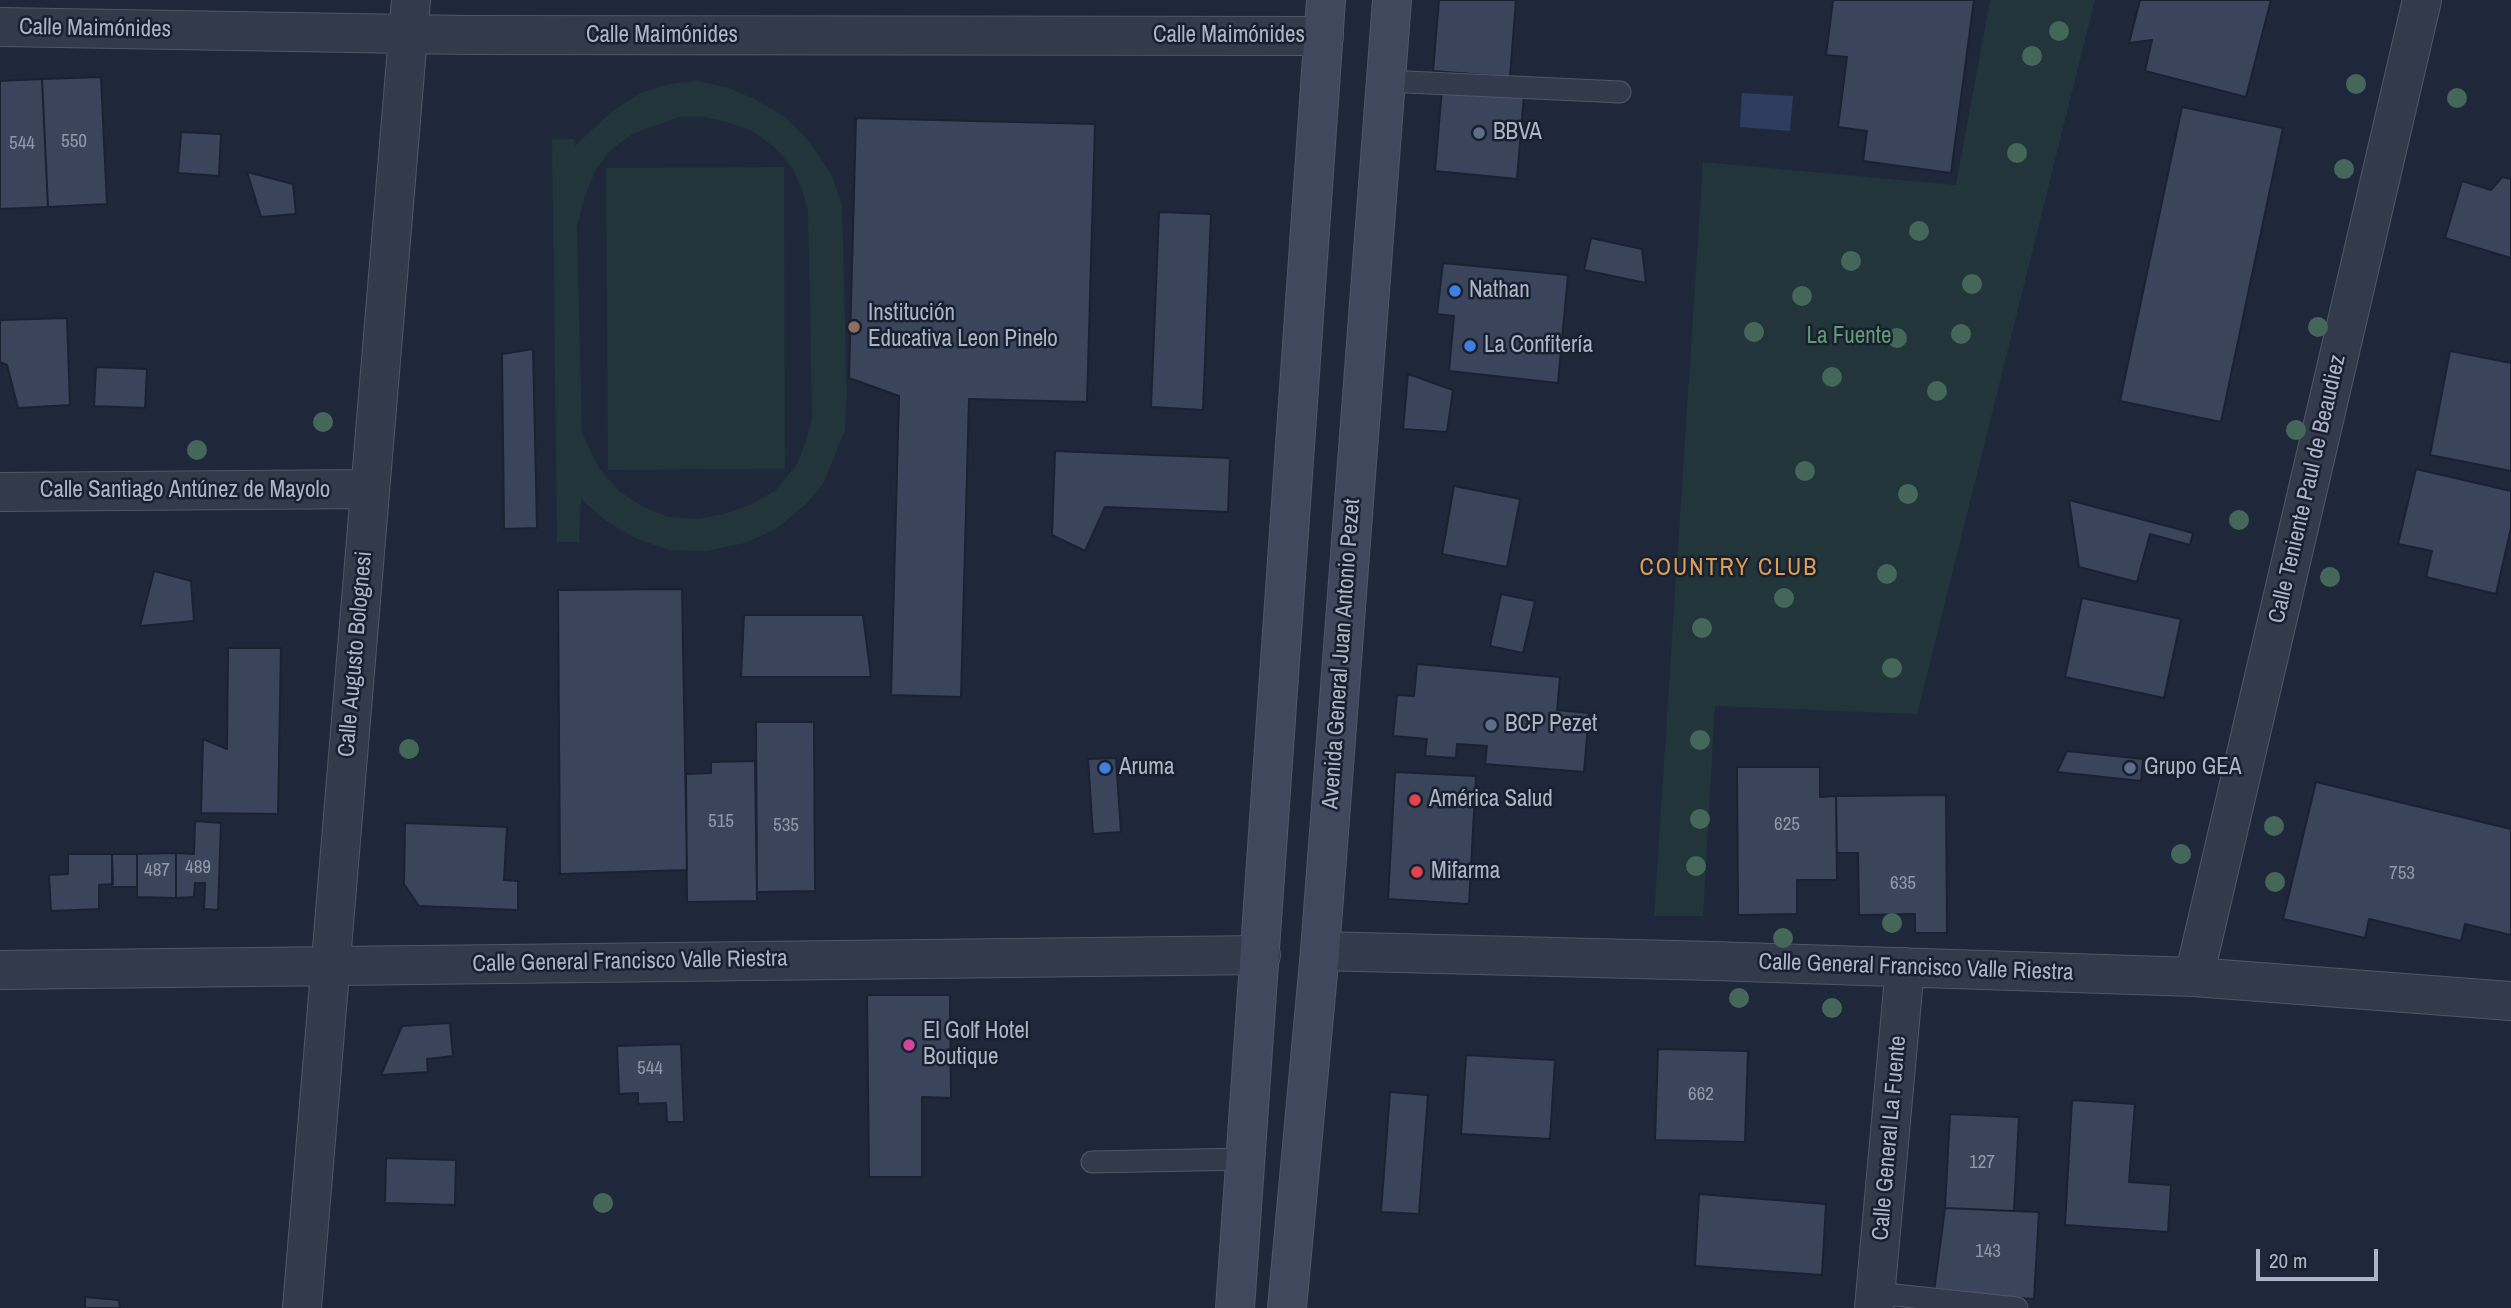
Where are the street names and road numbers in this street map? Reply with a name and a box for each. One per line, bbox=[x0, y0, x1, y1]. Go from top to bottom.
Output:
street label: Calle Maimónides bbox=[19, 14, 171, 44]
street label: Calle Maimónides bbox=[586, 22, 738, 50]
street label: Calle Maimónides bbox=[1153, 22, 1305, 50]
street label: Calle Teniente Paul de Beaudiez bbox=[2264, 352, 2352, 626]
street label: Calle Santiago Antúnez de Mayolo bbox=[40, 477, 330, 505]
street label: Avenida General Juan Antonio Pezet bbox=[1317, 498, 1367, 810]
street label: Calle Augusto Bolognesi bbox=[333, 550, 379, 758]
street label: Calle General Francisco Valle Riestra bbox=[472, 945, 788, 979]
street label: Calle General Francisco Valle Riestra bbox=[1758, 949, 2074, 987]
street label: Calle General La Fuente bbox=[1867, 1034, 1913, 1242]

